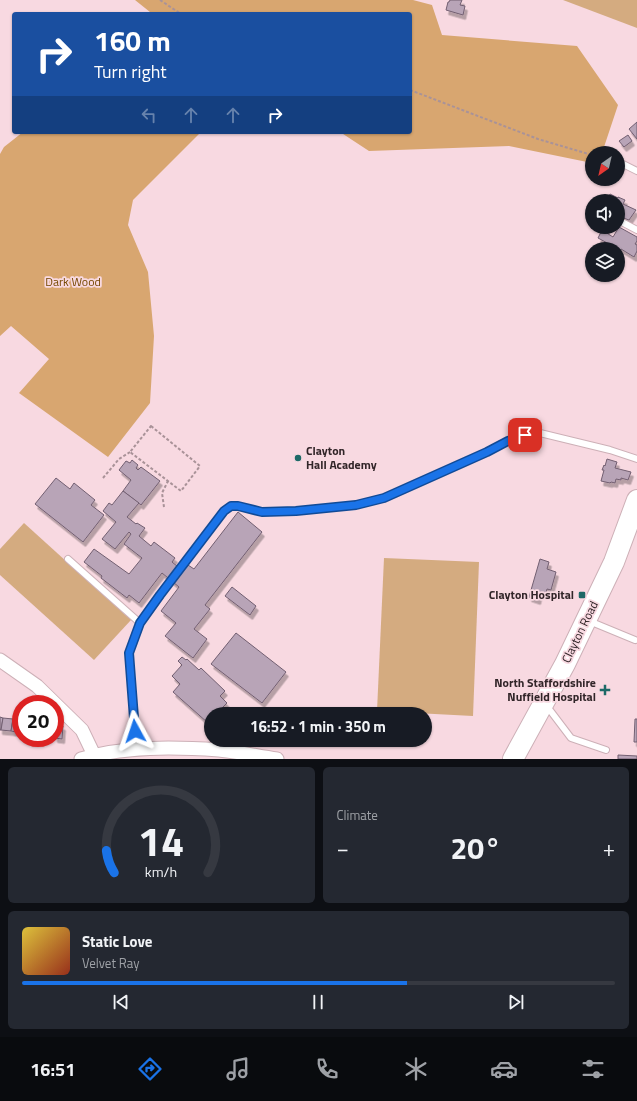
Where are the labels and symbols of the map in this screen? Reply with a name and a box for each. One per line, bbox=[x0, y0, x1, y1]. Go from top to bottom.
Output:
north arrow bbox=[585, 146, 625, 186]
park label: Dark Wood bbox=[45, 272, 101, 291]
pin bbox=[508, 418, 542, 452]
place label: Clayton Hall Academy bbox=[306, 441, 377, 474]
marker: Clayton Hall Academy bbox=[293, 453, 303, 463]
place label: Clayton Hospital bbox=[489, 585, 574, 604]
marker: Clayton Hospital bbox=[577, 590, 587, 600]
street label: Clayton Road bbox=[556, 598, 603, 666]
place label: North Staffordshire Nuffield Hospital bbox=[494, 673, 596, 706]
marker: North Staffordshire Nuffield Hospital bbox=[599, 684, 611, 696]
speed limit sign: 20 bbox=[12, 695, 64, 747]
position arrow bbox=[114, 710, 156, 752]

